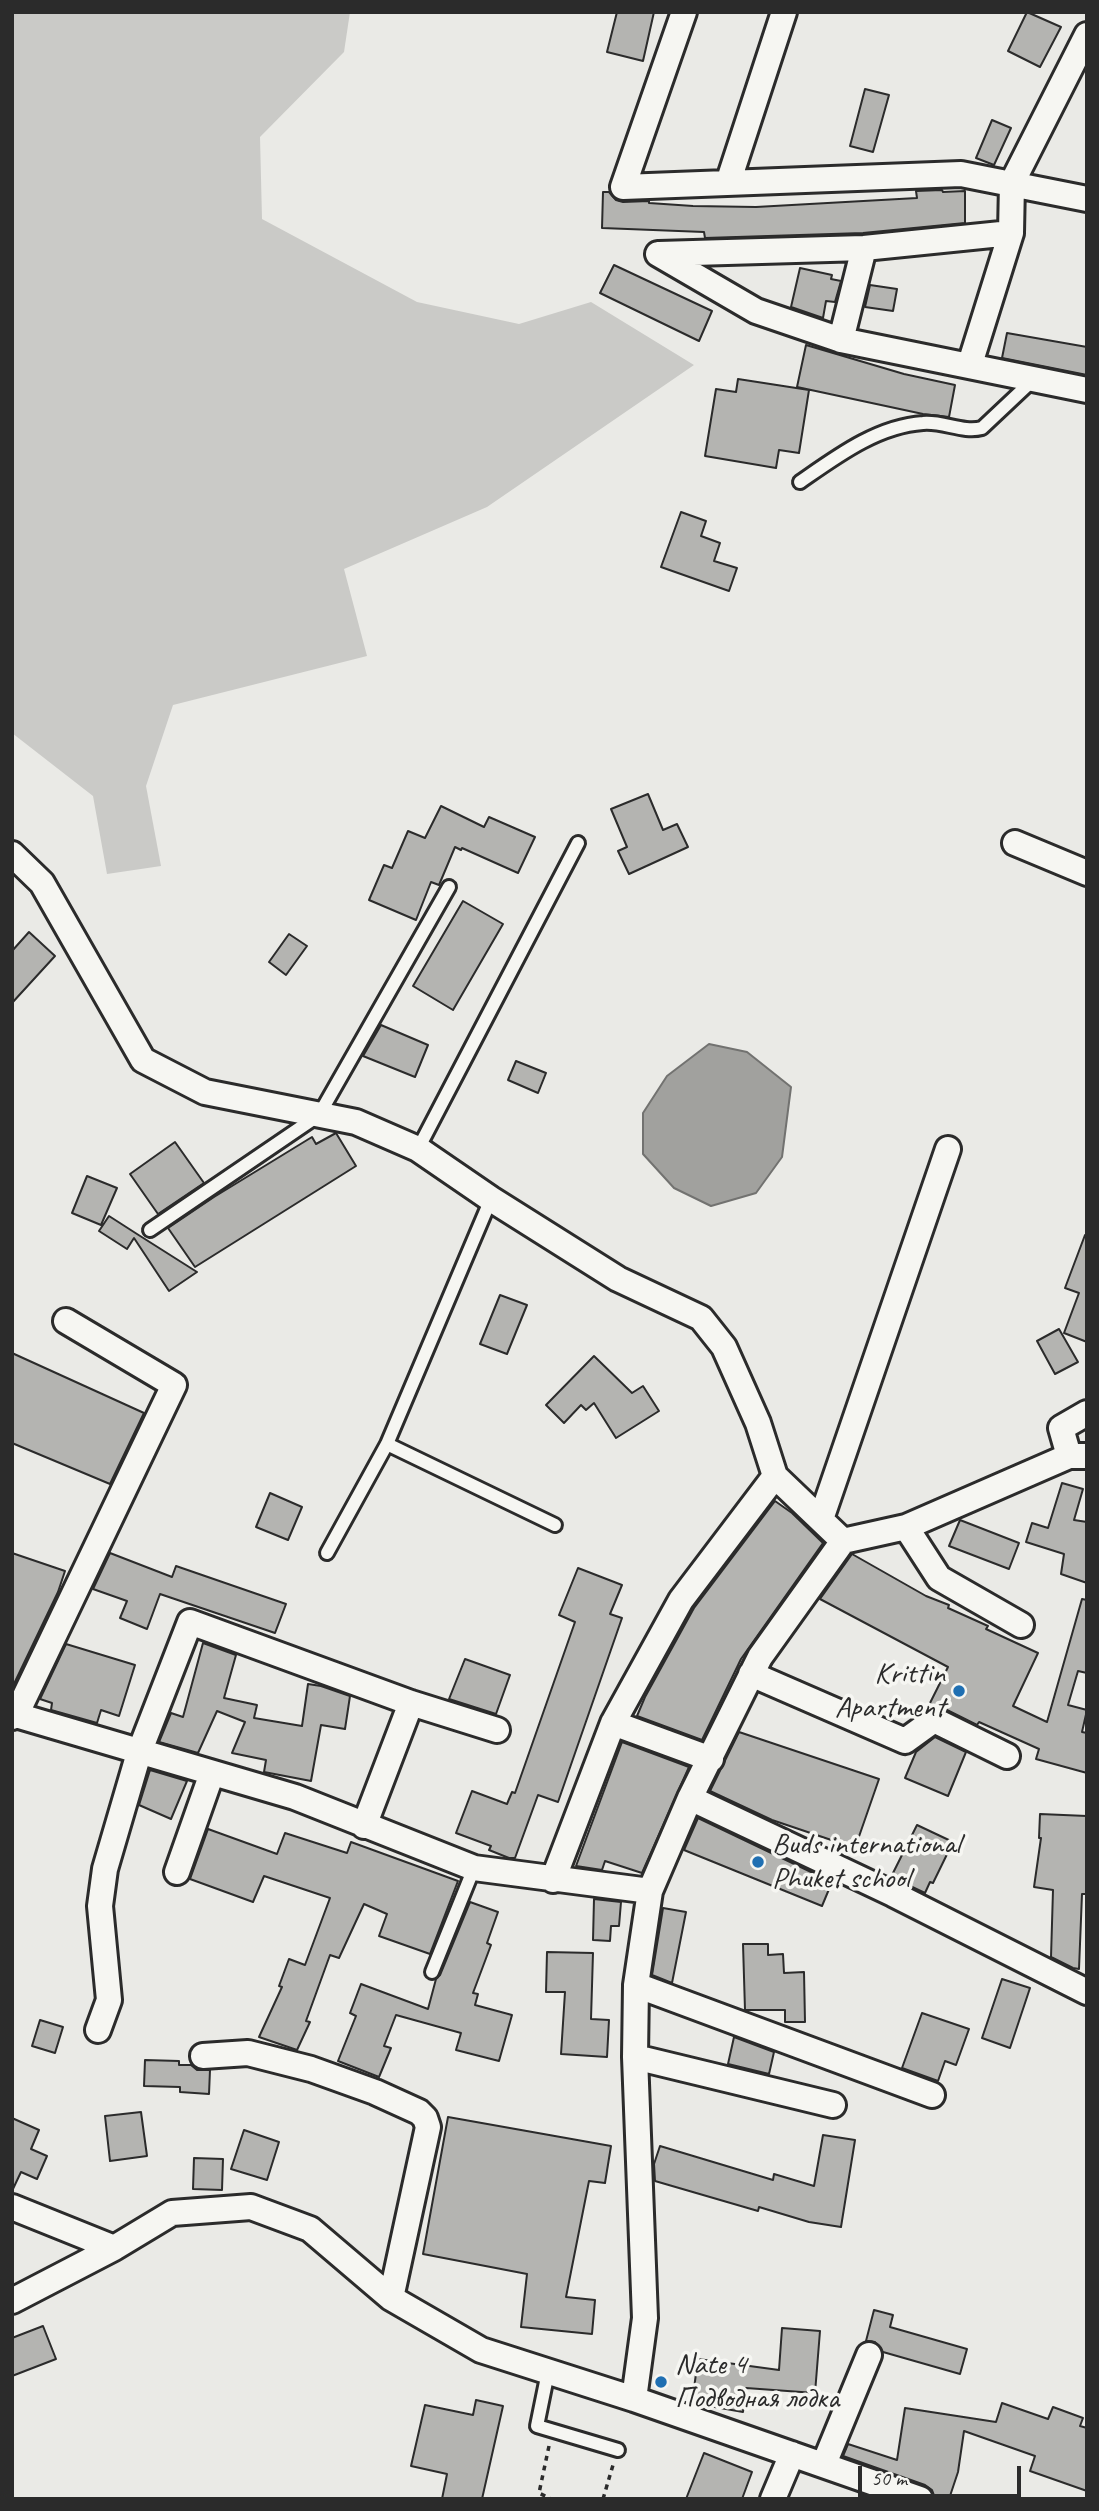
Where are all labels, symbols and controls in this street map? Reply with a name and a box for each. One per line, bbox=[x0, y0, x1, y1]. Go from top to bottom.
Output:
place label: Krittin Apartment bbox=[835, 1656, 945, 1726]
marker: Krittin Apartment bbox=[951, 1683, 967, 1699]
place label: Buds international Phuket school bbox=[772, 1827, 960, 1898]
marker: Buds international Phuket school bbox=[750, 1854, 766, 1870]
place label: Nate 4 Подводная лодка bbox=[675, 2347, 839, 2418]
marker: Nate 4 Подводная лодка bbox=[653, 2374, 669, 2390]
scale bar bbox=[861, 2452, 1024, 2496]
text: 50 m bbox=[871, 2465, 907, 2491]

